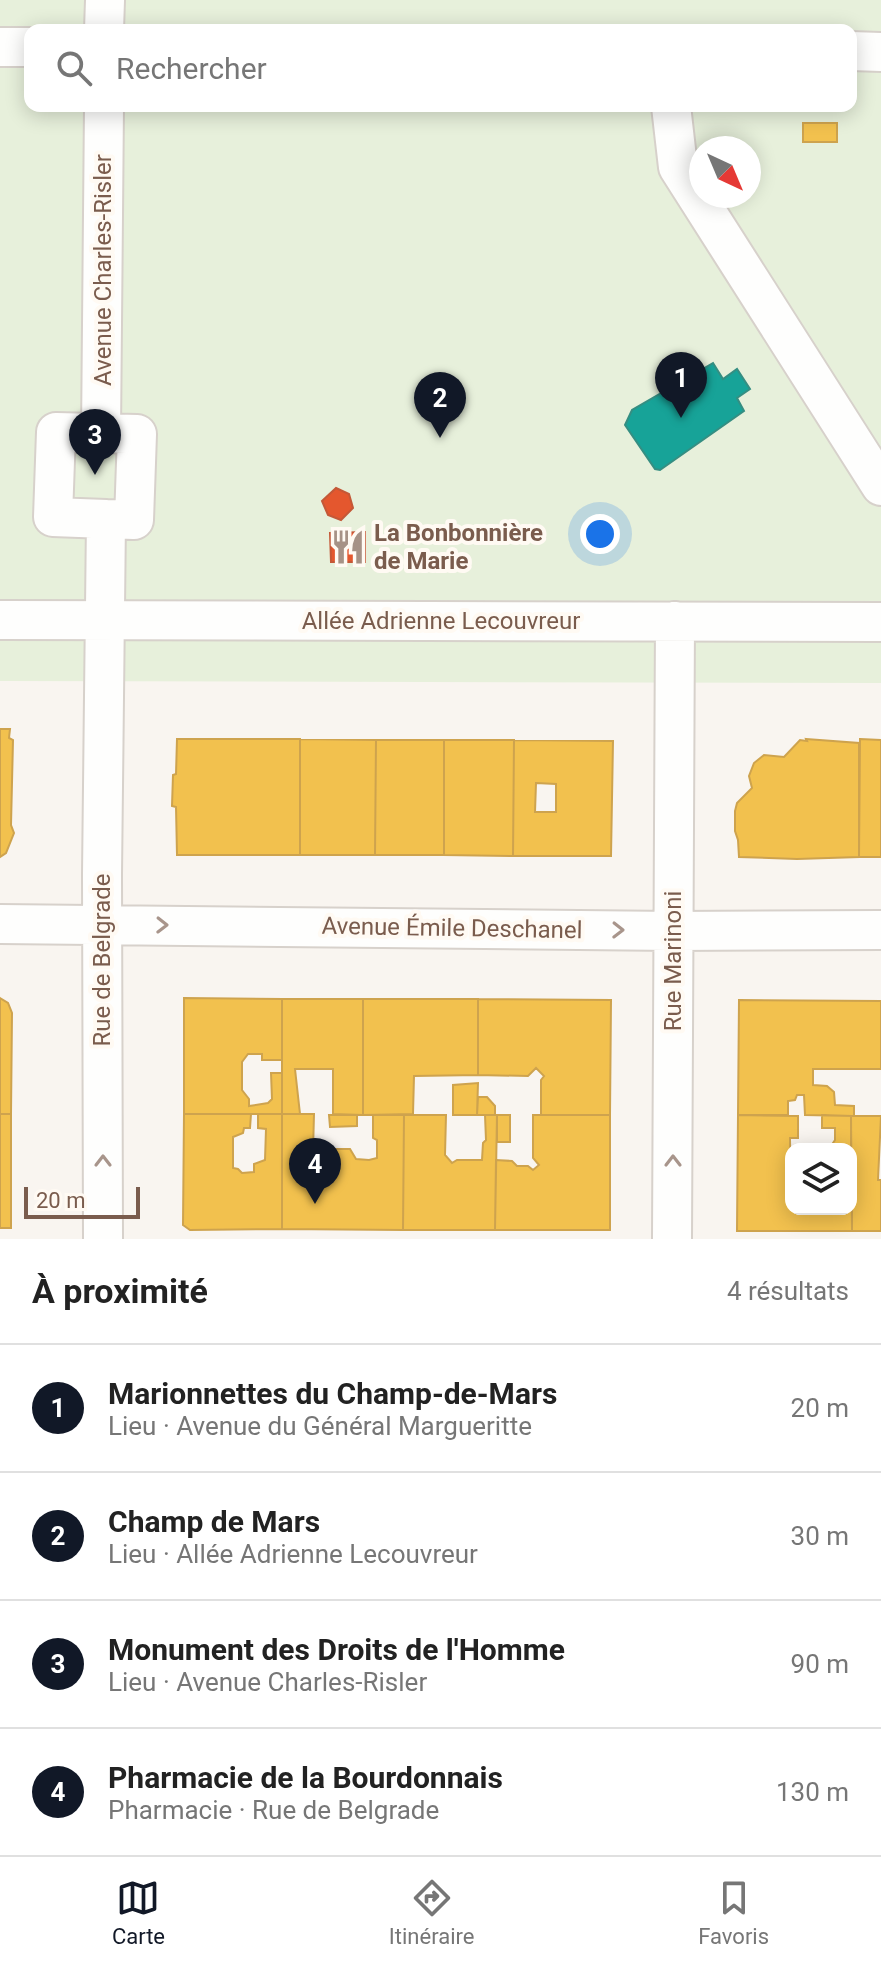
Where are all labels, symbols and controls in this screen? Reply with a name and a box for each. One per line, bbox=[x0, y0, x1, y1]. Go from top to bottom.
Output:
search box bbox=[24, 24, 857, 112]
icon: search bbox=[52, 46, 96, 90]
text: Rechercher bbox=[116, 51, 267, 86]
north arrow bbox=[689, 136, 761, 208]
street label: Avenue Charles-Risler bbox=[89, 154, 117, 386]
pin: 1 bbox=[655, 352, 707, 418]
pin: 2 bbox=[414, 372, 466, 438]
pin: 3 bbox=[69, 409, 121, 475]
your location bbox=[580, 514, 620, 554]
place label: La Bonbonnière de Marie bbox=[374, 519, 543, 575]
restaurant icon: La Bonbonnière de Marie bbox=[329, 528, 367, 566]
street label: Allée Adrienne Lecouvreur bbox=[302, 607, 580, 635]
street label: Rue de Belgrade bbox=[88, 874, 116, 1046]
street label: Rue Marinoni bbox=[659, 891, 687, 1031]
street label: Avenue Émile Deschanel bbox=[321, 912, 583, 944]
one-way arrow bbox=[156, 916, 169, 934]
one-way arrow bbox=[612, 922, 625, 939]
pin: 4 bbox=[289, 1138, 341, 1204]
map controls bbox=[785, 1143, 857, 1215]
button: layers bbox=[785, 1143, 857, 1215]
one-way arrow bbox=[94, 1154, 112, 1167]
one-way arrow bbox=[664, 1154, 682, 1167]
scale bar bbox=[24, 1183, 140, 1219]
text: 20 m bbox=[36, 1188, 85, 1213]
text: À proximité bbox=[32, 1271, 208, 1311]
text: 4 résultats bbox=[727, 1276, 849, 1306]
text: Marionnettes du Champ-de-Mars bbox=[108, 1376, 557, 1411]
text: 1 bbox=[51, 1393, 65, 1423]
text: 20 m bbox=[791, 1393, 849, 1423]
text: Lieu · Avenue du Général Margueritte bbox=[108, 1411, 532, 1441]
text: Champ de Mars bbox=[108, 1504, 320, 1539]
text: 2 bbox=[51, 1521, 65, 1551]
text: 30 m bbox=[791, 1521, 849, 1551]
text: Lieu · Allée Adrienne Lecouvreur bbox=[108, 1539, 478, 1569]
text: Monument des Droits de l'Homme bbox=[108, 1632, 565, 1667]
text: 3 bbox=[51, 1649, 65, 1679]
text: 90 m bbox=[791, 1649, 849, 1679]
text: Lieu · Avenue Charles-Risler bbox=[108, 1667, 427, 1697]
text: Pharmacie de la Bourdonnais bbox=[108, 1760, 503, 1795]
text: 4 bbox=[51, 1777, 65, 1807]
text: 130 m bbox=[776, 1777, 849, 1807]
text: Pharmacie · Rue de Belgrade bbox=[108, 1795, 439, 1825]
tab: Carte bbox=[112, 1876, 165, 1949]
tab: Itinéraire bbox=[389, 1876, 474, 1949]
tab: Favoris bbox=[698, 1876, 769, 1949]

